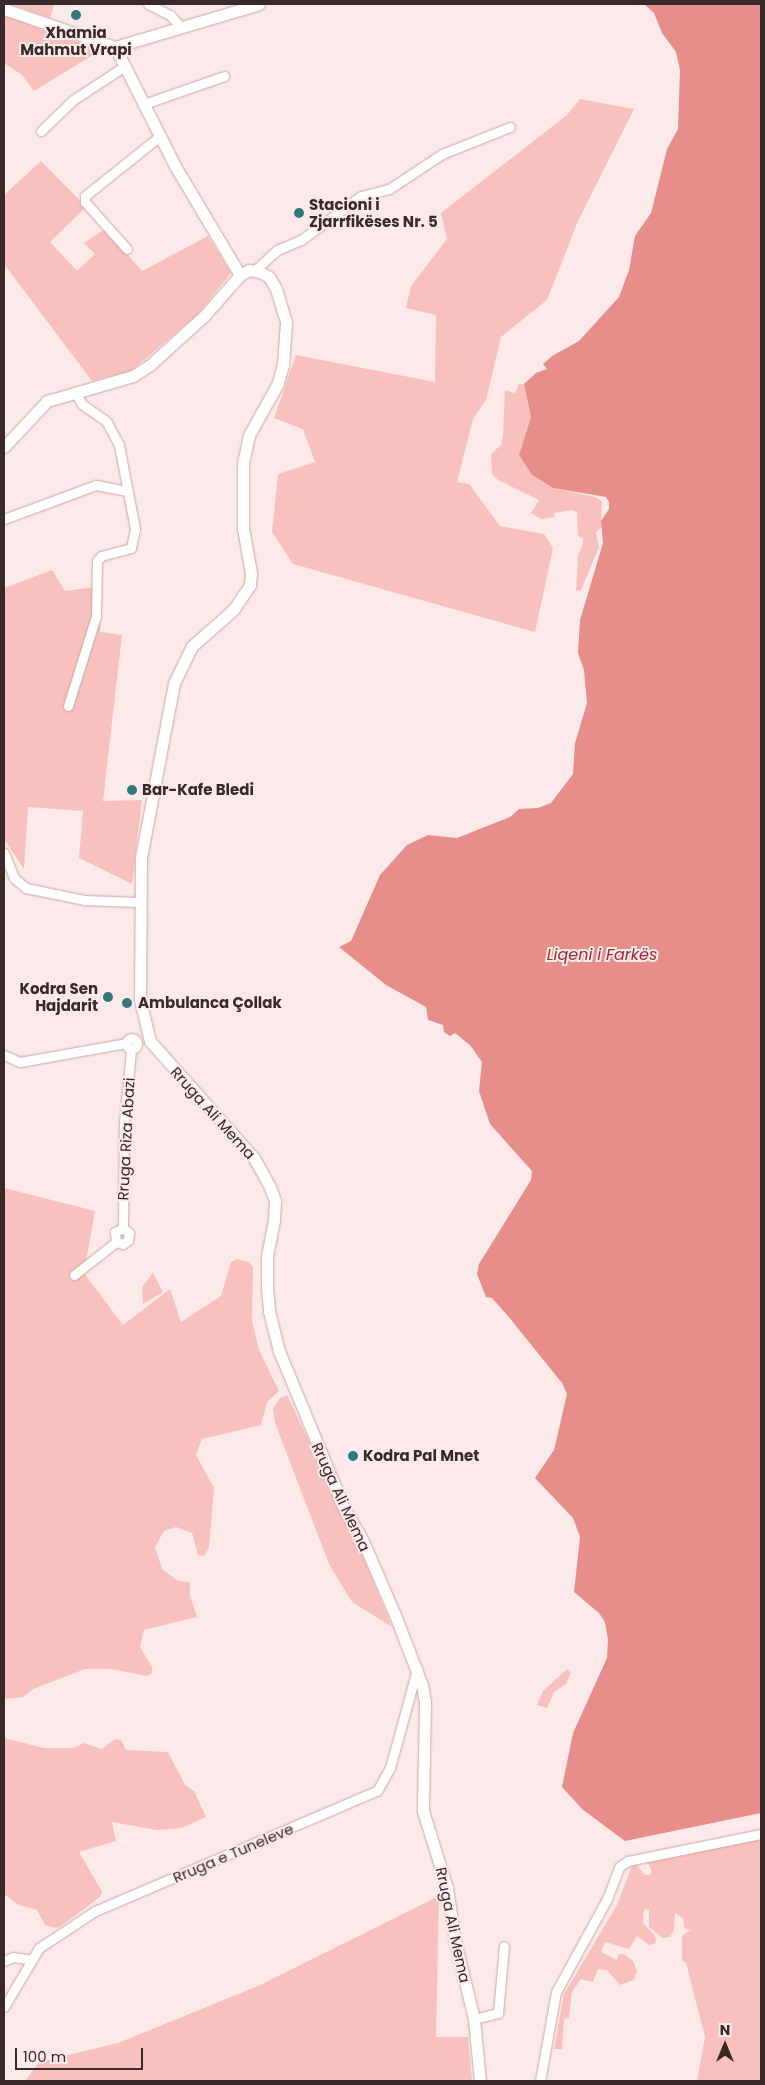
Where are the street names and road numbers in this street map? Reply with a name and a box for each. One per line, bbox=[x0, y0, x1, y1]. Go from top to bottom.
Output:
street label: Rruga Ali Mema bbox=[167, 1063, 259, 1163]
street label: Rruga Riza Abazi bbox=[114, 1077, 138, 1201]
street label: Rruga Ali Mema bbox=[308, 1440, 374, 1554]
street label: Rruga e Tuneleve bbox=[170, 1819, 296, 1887]
street label: Rruga Ali Mema bbox=[432, 1865, 474, 1985]

